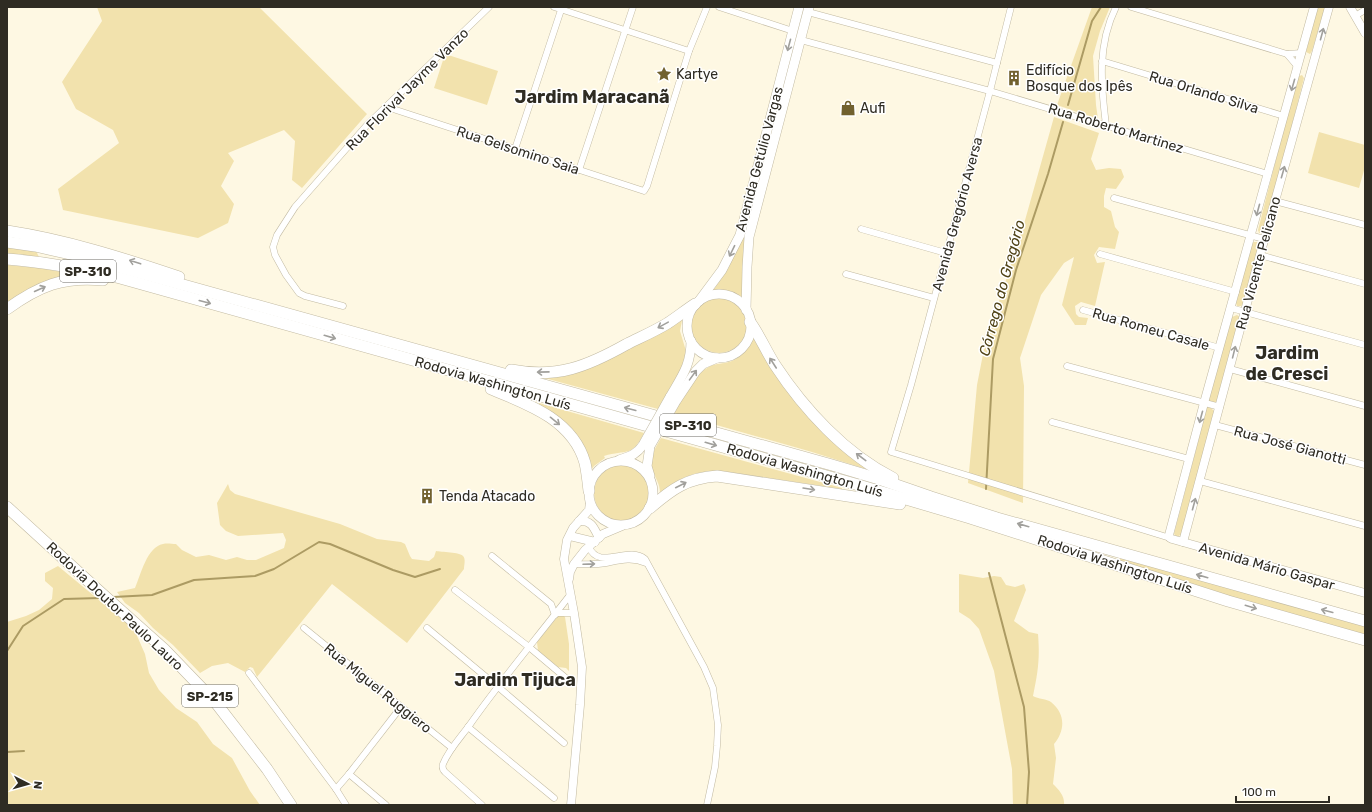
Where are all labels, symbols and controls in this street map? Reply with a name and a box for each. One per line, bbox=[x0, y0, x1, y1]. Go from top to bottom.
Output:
street label: Rua Florival Jayme Vanzo bbox=[343, 25, 472, 154]
one-way arrow bbox=[1319, 27, 1326, 40]
one-way arrow bbox=[785, 38, 792, 51]
place label: Edifício Bosque dos Ipês bbox=[1026, 62, 1133, 95]
place icon: Kartye bbox=[655, 65, 673, 83]
place label: Kartye bbox=[676, 66, 718, 83]
street label: Rua Orlando Silva bbox=[1147, 68, 1261, 117]
building icon: Edifício Bosque dos Ipês bbox=[1005, 69, 1023, 87]
one-way arrow bbox=[1289, 78, 1296, 91]
street label: Avenida Getúlio Vargas bbox=[732, 85, 787, 233]
district label: Jardim Maracanã bbox=[514, 86, 670, 108]
shop icon: Aufi bbox=[839, 99, 857, 117]
place label: Aufi bbox=[860, 100, 885, 117]
street label: Rua Roberto Martinez bbox=[1046, 100, 1186, 157]
street label: Rua Gelsomino Saia bbox=[454, 123, 581, 178]
street label: Avenida Gregório Aversa bbox=[929, 135, 986, 293]
one-way arrow bbox=[1280, 166, 1287, 179]
street label: Rua Vicente Pelicano bbox=[1233, 195, 1284, 332]
one-way arrow bbox=[1254, 204, 1261, 217]
water label: Córrego do Gregório bbox=[975, 217, 1029, 358]
one-way arrow bbox=[728, 244, 735, 256]
one-way arrow bbox=[129, 258, 142, 265]
road number: SP-310 bbox=[60, 260, 116, 282]
one-way arrow bbox=[34, 285, 46, 292]
one-way arrow bbox=[198, 299, 211, 306]
street label: Rua Romeu Casale bbox=[1090, 305, 1212, 354]
one-way arrow bbox=[657, 322, 669, 330]
one-way arrow bbox=[323, 334, 336, 341]
district label: Jardim de Cresci bbox=[1245, 342, 1329, 385]
one-way arrow bbox=[1231, 345, 1239, 358]
street label: Rodovia Washington Luís bbox=[413, 353, 573, 414]
one-way arrow bbox=[769, 357, 777, 369]
one-way arrow bbox=[537, 368, 550, 376]
one-way arrow bbox=[689, 370, 697, 381]
one-way arrow bbox=[624, 405, 637, 412]
one-way arrow bbox=[1196, 410, 1204, 423]
road number: SP-310 bbox=[660, 414, 716, 436]
one-way arrow bbox=[550, 417, 561, 425]
street label: Rua José Gianotti bbox=[1232, 422, 1348, 469]
street label: Rodovia Washington Luís bbox=[725, 440, 885, 501]
one-way arrow bbox=[705, 441, 718, 448]
one-way arrow bbox=[856, 453, 867, 462]
one-way arrow bbox=[675, 481, 687, 488]
one-way arrow bbox=[802, 485, 815, 493]
building icon: Tenda Atacado bbox=[418, 487, 436, 505]
place label: Tenda Atacado bbox=[439, 488, 535, 505]
one-way arrow bbox=[1191, 498, 1198, 511]
one-way arrow bbox=[1017, 521, 1030, 528]
street label: Rodovia Washington Luís bbox=[1035, 531, 1194, 598]
street label: Rodovia Doutor Paulo Lauro bbox=[43, 539, 187, 674]
street label: Avenida Mário Gaspar bbox=[1197, 539, 1337, 594]
one-way arrow bbox=[582, 560, 595, 568]
one-way arrow bbox=[1196, 572, 1209, 579]
one-way arrow bbox=[1244, 604, 1257, 611]
one-way arrow bbox=[1321, 606, 1334, 614]
street label: Rua Miguel Ruggiero bbox=[320, 640, 435, 737]
district label: Jardim Tijuca bbox=[454, 669, 576, 691]
road number: SP-215 bbox=[182, 685, 238, 707]
north arrow bbox=[8, 764, 48, 804]
scale bar bbox=[1236, 778, 1329, 804]
text: N bbox=[31, 780, 44, 790]
text: 100 m bbox=[1242, 785, 1276, 799]

